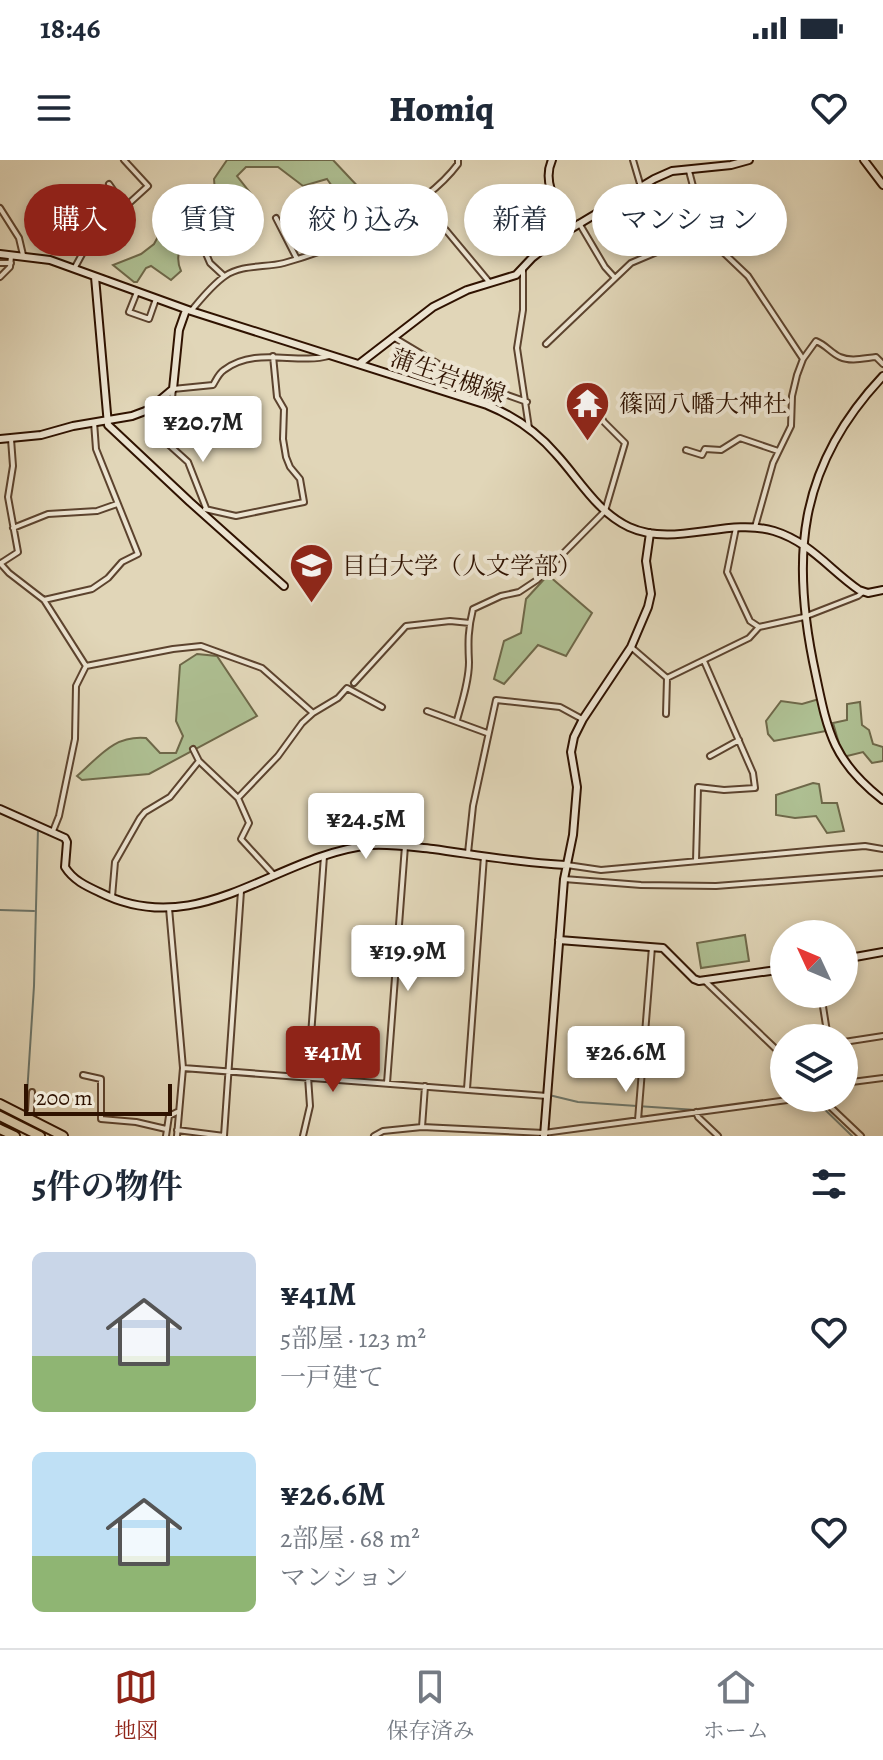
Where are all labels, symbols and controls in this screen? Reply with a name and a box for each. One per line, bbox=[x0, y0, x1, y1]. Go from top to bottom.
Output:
text: 18:46 bbox=[40, 8, 100, 48]
text: Homiq bbox=[389, 84, 494, 133]
icon: menu bbox=[32, 86, 76, 130]
icon: heart bbox=[807, 86, 851, 130]
chip: 購入 bbox=[24, 184, 136, 256]
chip: 賃貸 bbox=[152, 184, 264, 256]
chip: 絞り込み bbox=[280, 184, 448, 256]
chip: 新着 bbox=[464, 184, 576, 256]
chip: マンション bbox=[592, 184, 787, 256]
street label: 蒲生岩槻線 bbox=[386, 341, 510, 411]
temple icon: 篠岡八幡大神社 bbox=[564, 380, 612, 443]
place label: 篠岡八幡大神社 bbox=[619, 388, 787, 420]
pin: ¥20.7M bbox=[138, 396, 268, 464]
text: ¥20.7M bbox=[163, 404, 243, 439]
school or university icon: 目白大学（人文学部） bbox=[287, 542, 335, 605]
place label: 目白大学（人文学部） bbox=[342, 550, 582, 582]
pin: ¥24.5M bbox=[301, 793, 431, 861]
text: ¥24.5M bbox=[326, 801, 406, 836]
north arrow bbox=[770, 920, 858, 1008]
map controls bbox=[770, 920, 858, 1112]
pin: ¥19.9M bbox=[343, 925, 473, 993]
text: ¥19.9M bbox=[369, 933, 447, 968]
button: layers bbox=[770, 1024, 858, 1112]
pin: ¥41M bbox=[286, 1026, 380, 1094]
pin: ¥26.6M bbox=[561, 1026, 691, 1094]
text: ¥41M bbox=[304, 1034, 362, 1069]
text: ¥26.6M bbox=[586, 1034, 666, 1069]
scale bar bbox=[24, 1080, 172, 1116]
text: 200 m bbox=[36, 1083, 93, 1113]
icon: filters bbox=[807, 1162, 851, 1206]
text: 5件の物件 bbox=[32, 1163, 183, 1210]
text: ¥41M bbox=[280, 1270, 356, 1317]
icon: home bbox=[96, 1284, 192, 1380]
icon: heart bbox=[807, 1310, 851, 1354]
text: 5部屋 · 123 m² bbox=[280, 1321, 426, 1356]
text: 一戸建て bbox=[280, 1360, 384, 1395]
text: ¥26.6M bbox=[280, 1470, 386, 1517]
icon: home bbox=[96, 1484, 192, 1580]
icon: heart bbox=[807, 1510, 851, 1554]
text: 2部屋 · 68 m² bbox=[280, 1521, 420, 1556]
text: マンション bbox=[280, 1560, 409, 1595]
tab: 地図 bbox=[114, 1665, 158, 1746]
tab: 保存済み bbox=[386, 1665, 475, 1746]
tab: ホーム bbox=[703, 1665, 769, 1746]

